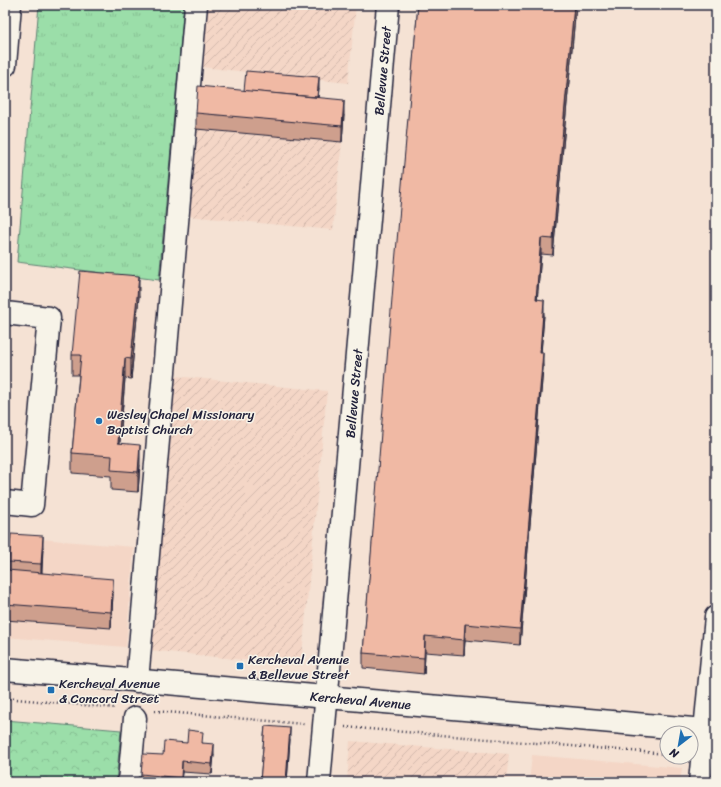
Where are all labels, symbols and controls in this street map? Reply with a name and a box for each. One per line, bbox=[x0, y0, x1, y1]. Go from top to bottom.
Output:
street label: Bellevue Street bbox=[367, 24, 398, 116]
street label: Bellevue Street bbox=[339, 347, 369, 439]
place label: Wesley Chapel Missionary Baptist Church bbox=[107, 403, 254, 441]
marker: Wesley Chapel Missionary Baptist Church bbox=[94, 416, 104, 426]
place label: Kercheval Avenue & Bellevue Street bbox=[248, 648, 350, 686]
marker: Kercheval Avenue & Bellevue Street bbox=[235, 661, 245, 671]
place label: Kercheval Avenue & Concord Street bbox=[59, 672, 160, 710]
marker: Kercheval Avenue & Concord Street bbox=[46, 685, 56, 695]
street label: Kercheval Avenue bbox=[309, 685, 412, 716]
north arrow bbox=[659, 725, 699, 765]
text: N bbox=[666, 743, 683, 764]

